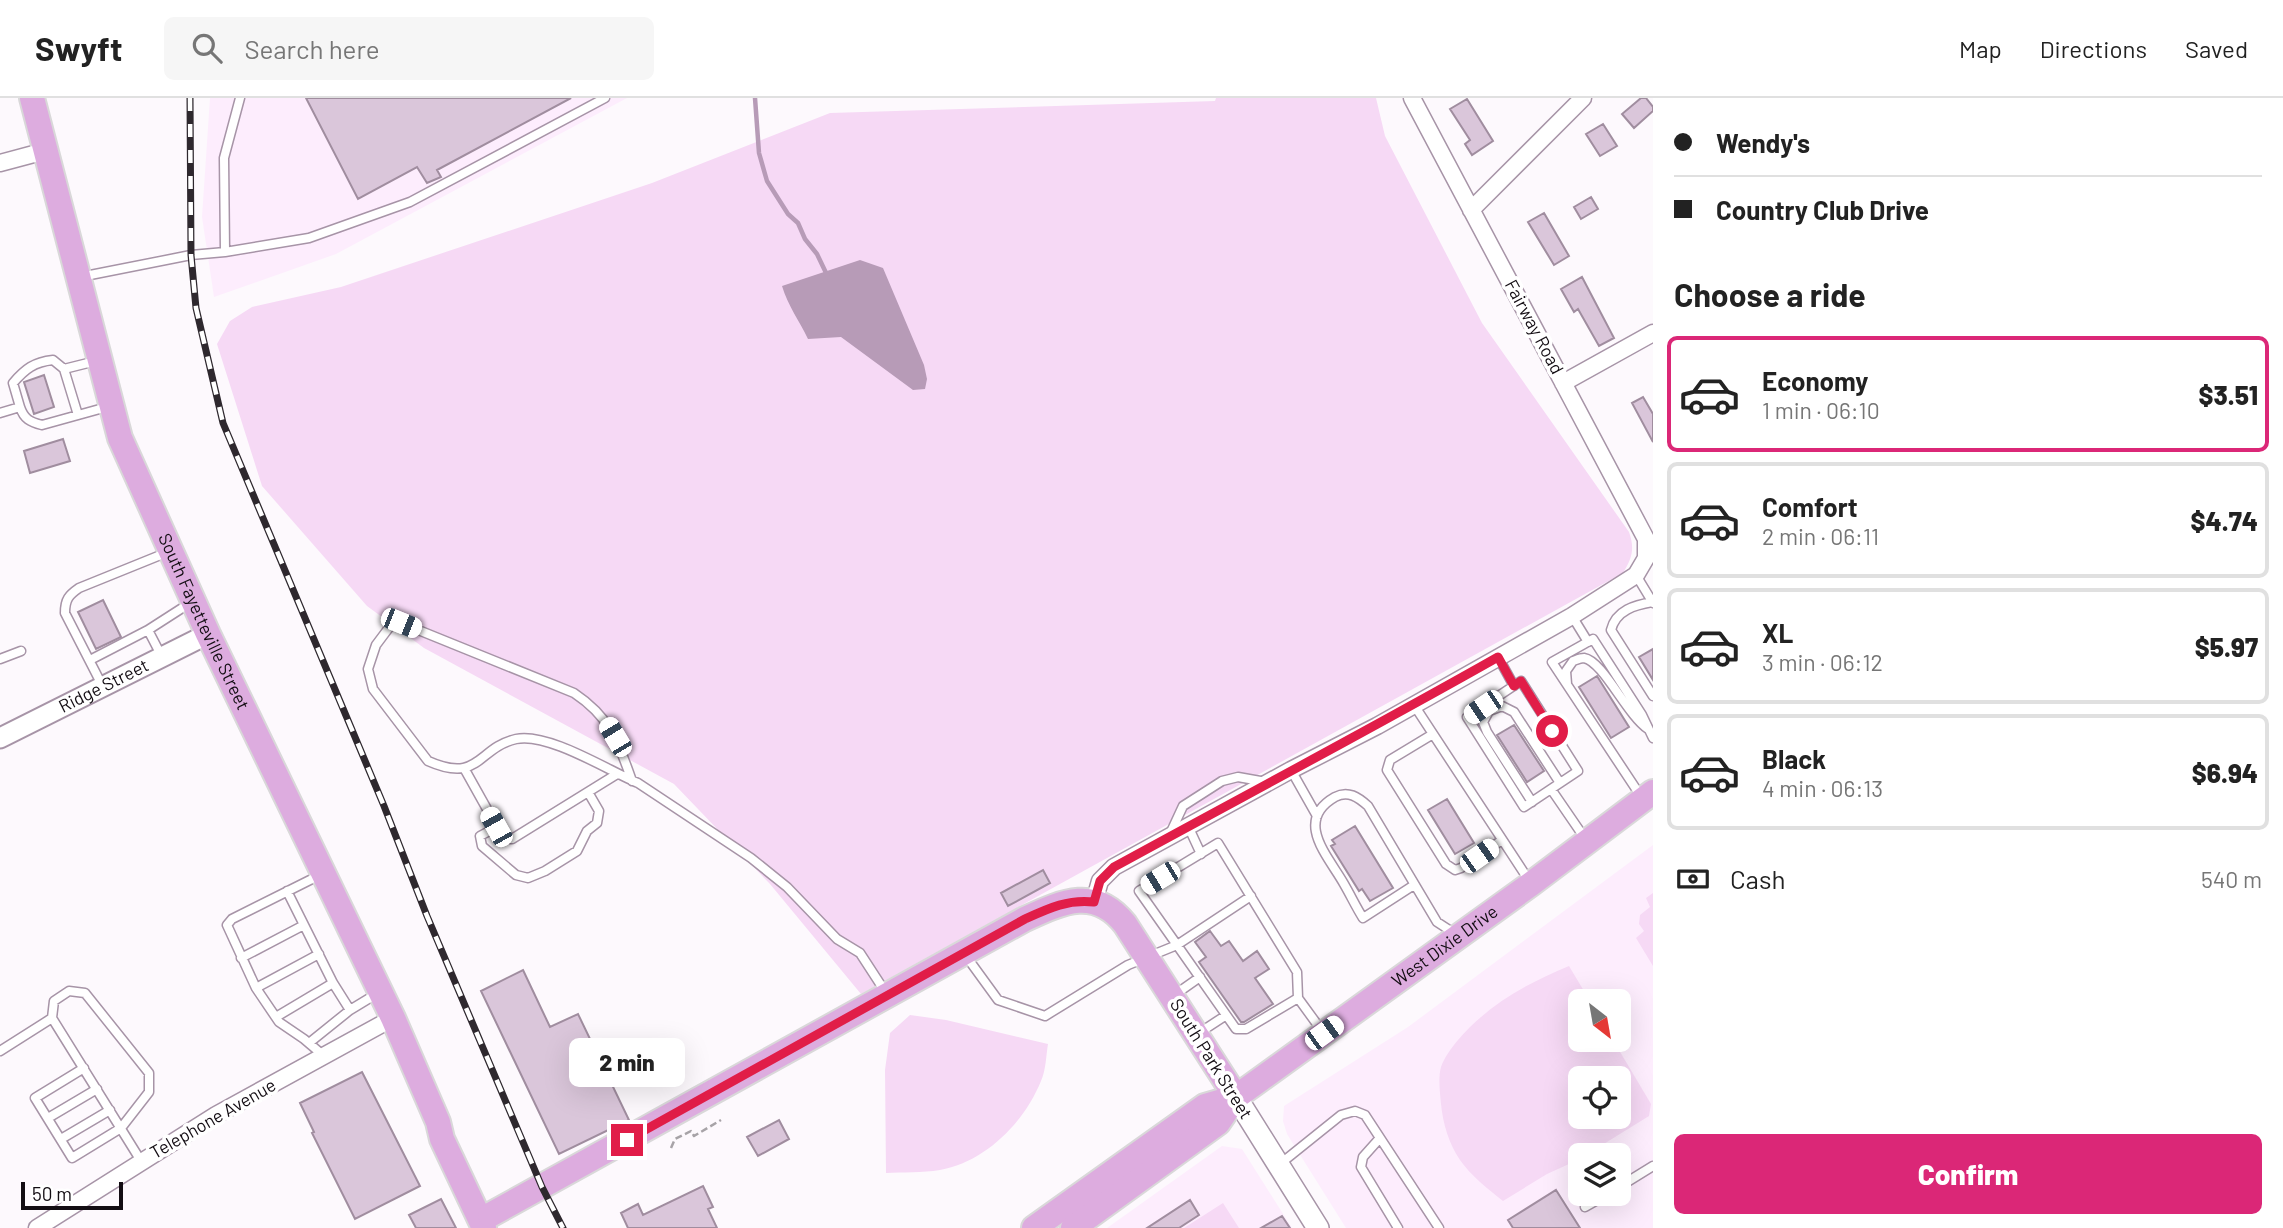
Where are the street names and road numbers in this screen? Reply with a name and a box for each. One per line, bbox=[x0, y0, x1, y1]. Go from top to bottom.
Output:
street label: Fairway Road bbox=[1501, 275, 1569, 378]
street label: South Fayetteville Street bbox=[154, 530, 255, 713]
street label: Ridge Street bbox=[55, 654, 152, 717]
street label: West Dixie Drive bbox=[1387, 900, 1502, 991]
street label: South Park Street bbox=[1166, 994, 1258, 1123]
street label: Telephone Avenue bbox=[146, 1073, 279, 1163]

